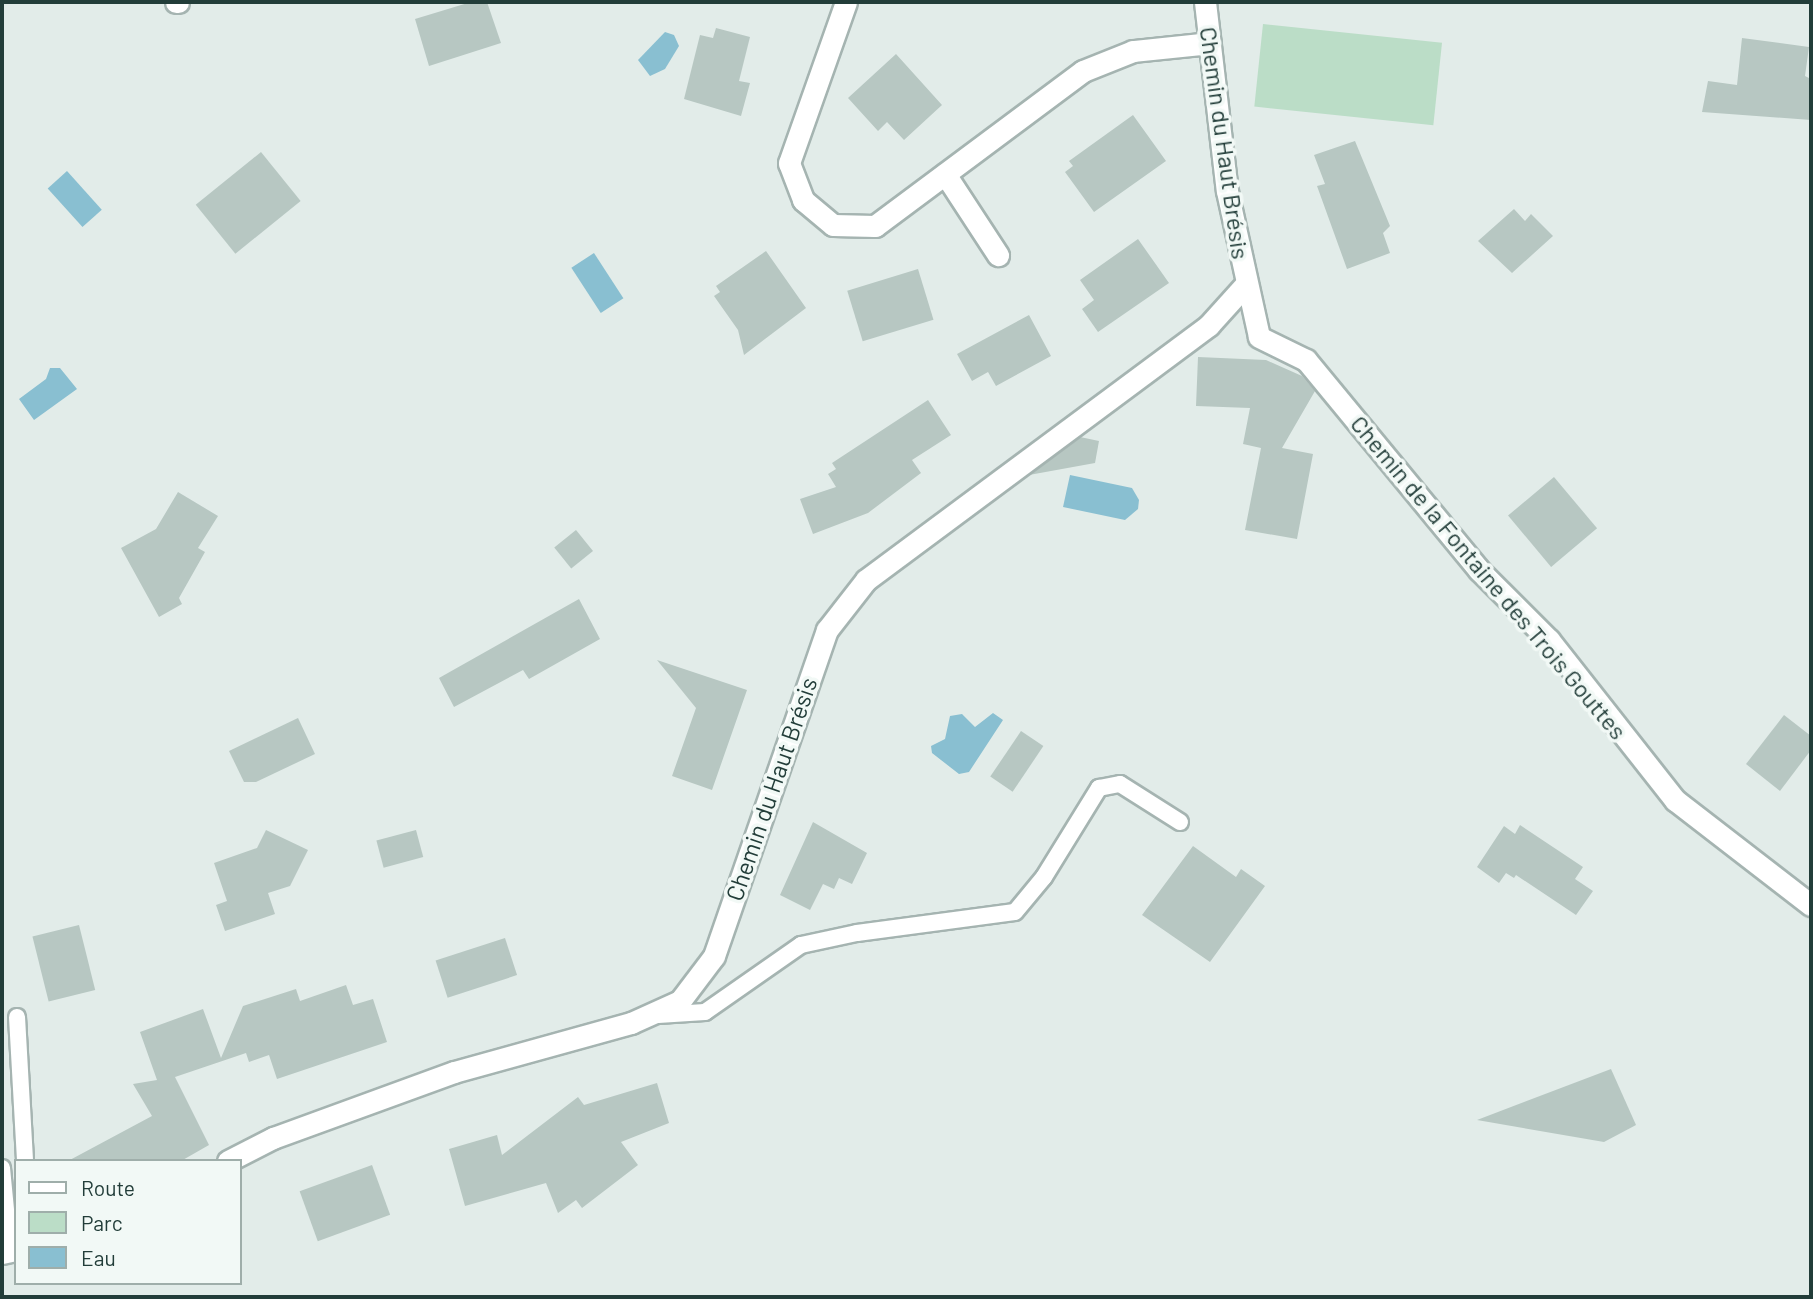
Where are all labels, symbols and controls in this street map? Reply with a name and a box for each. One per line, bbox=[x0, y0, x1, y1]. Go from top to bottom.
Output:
street label: Chemin du Haut Brésis bbox=[1194, 25, 1256, 261]
street label: Chemin de la Fontaine des Trois Gouttes bbox=[1345, 409, 1633, 745]
street label: Chemin du Haut Brésis bbox=[719, 673, 823, 905]
legend bbox=[14, 1159, 242, 1285]
text: Route bbox=[81, 1175, 135, 1200]
text: Parc bbox=[81, 1210, 123, 1235]
text: Eau bbox=[81, 1245, 116, 1270]

